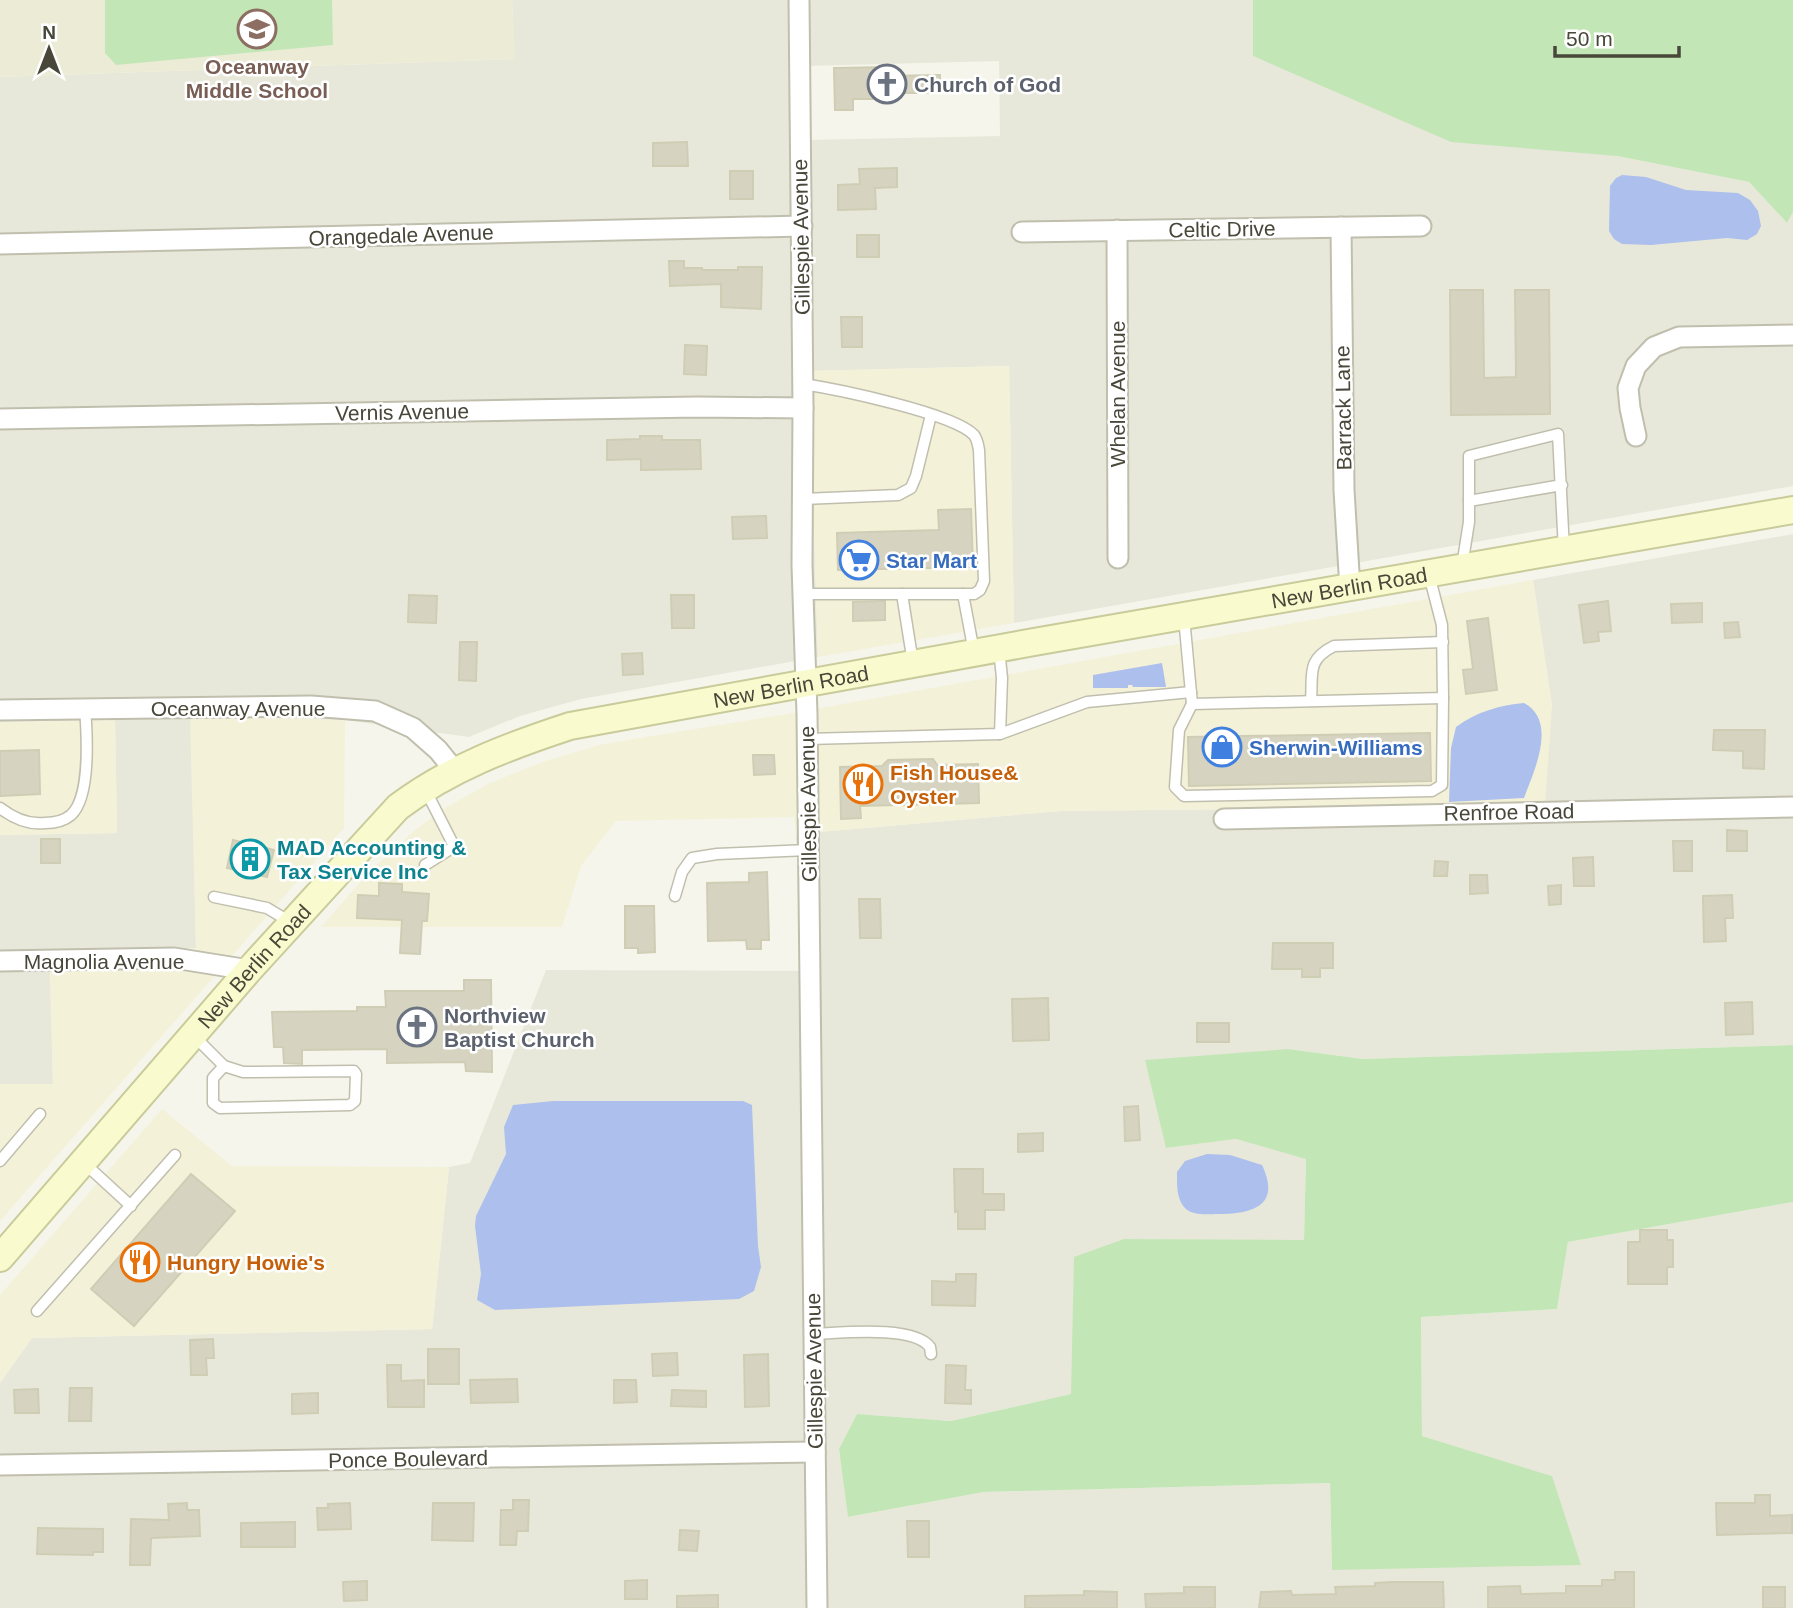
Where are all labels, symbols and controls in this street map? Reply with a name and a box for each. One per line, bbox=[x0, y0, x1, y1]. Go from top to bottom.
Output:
school or university icon: Oceanway Middle School bbox=[236, 8, 278, 50]
north arrow bbox=[14, 14, 84, 84]
scale bar bbox=[1555, 14, 1679, 58]
text: N bbox=[42, 22, 56, 43]
text: 50 m bbox=[1566, 27, 1613, 50]
place label: Oceanway Middle School bbox=[186, 55, 328, 102]
church icon: Church of God bbox=[866, 63, 908, 105]
place label: Church of God bbox=[914, 73, 1061, 96]
street label: Gillespie Avenue bbox=[788, 159, 814, 315]
street label: Celtic Drive bbox=[1168, 217, 1276, 241]
street label: Orangedale Avenue bbox=[308, 220, 494, 250]
street label: Whelan Avenue bbox=[1106, 321, 1129, 467]
street label: Barrack Lane bbox=[1330, 345, 1356, 471]
street label: Vernis Avenue bbox=[335, 399, 469, 425]
supermarket icon: Star Mart bbox=[838, 539, 880, 581]
place label: Star Mart bbox=[886, 549, 977, 572]
street label: New Berlin Road bbox=[1270, 562, 1429, 612]
street label: New Berlin Road bbox=[711, 661, 870, 711]
street label: Oceanway Avenue bbox=[151, 697, 325, 720]
street label: Gillespie Avenue bbox=[795, 726, 821, 882]
shop icon: Sherwin-Williams bbox=[1201, 726, 1243, 768]
place label: Sherwin-Williams bbox=[1249, 736, 1423, 759]
place label: Fish House& Oyster bbox=[890, 761, 1018, 808]
restaurant icon: Fish House& Oyster bbox=[842, 763, 884, 805]
street label: Renfroe Road bbox=[1443, 799, 1575, 825]
place label: MAD Accounting & Tax Service Inc bbox=[277, 836, 466, 883]
building icon: MAD Accounting & Tax Service Inc bbox=[229, 838, 271, 880]
street label: New Berlin Road bbox=[193, 899, 315, 1032]
street label: Magnolia Avenue bbox=[24, 950, 184, 973]
place label: Northview Baptist Church bbox=[444, 1004, 595, 1051]
church icon: Northview Baptist Church bbox=[396, 1006, 438, 1048]
restaurant icon: Hungry Howie's bbox=[119, 1241, 161, 1283]
place label: Hungry Howie's bbox=[167, 1251, 325, 1274]
street label: Gillespie Avenue bbox=[801, 1293, 827, 1449]
street label: Ponce Boulevard bbox=[328, 1446, 488, 1472]

